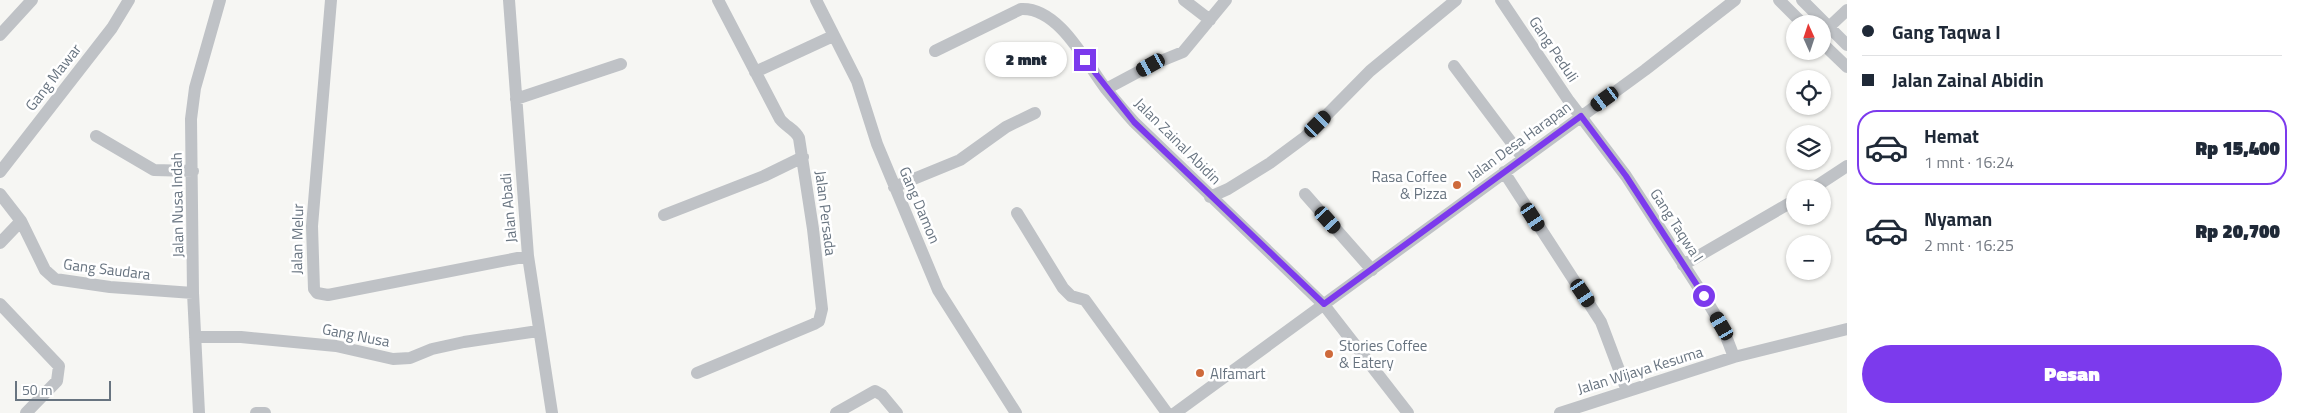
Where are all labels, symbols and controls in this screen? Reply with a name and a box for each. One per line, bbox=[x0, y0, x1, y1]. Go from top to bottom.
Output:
street label: Gang Peduli bbox=[1524, 12, 1584, 86]
north arrow bbox=[1786, 15, 1831, 60]
map controls bbox=[1786, 15, 1831, 280]
text: Gang Taqwa I bbox=[1892, 17, 2001, 46]
street label: Gang Mawar bbox=[19, 38, 87, 116]
callout: 2 mnt bbox=[985, 42, 1068, 78]
text: 2 mnt bbox=[1005, 47, 1047, 71]
route end bbox=[1074, 49, 1096, 71]
car bbox=[1134, 51, 1167, 79]
text: Jalan Zainal Abidin bbox=[1892, 65, 2044, 94]
button: locate bbox=[1786, 70, 1831, 115]
car bbox=[1588, 84, 1621, 114]
street label: Jalan Zainal Abidin bbox=[1129, 92, 1227, 190]
street label: Jalan Desa Harapan bbox=[1462, 96, 1576, 186]
car bbox=[1302, 108, 1333, 140]
text: Hemat bbox=[1924, 121, 1979, 150]
button: layers bbox=[1786, 125, 1831, 170]
icon: car bbox=[1864, 125, 1909, 170]
text: Rp 15,400 bbox=[2196, 133, 2280, 162]
text: 1 mnt · 16:24 bbox=[1924, 150, 2014, 174]
street label: Jalan Nusa Indah bbox=[165, 152, 189, 258]
street label: Gang Damon bbox=[893, 163, 947, 247]
place label: Rasa Coffee & Pizza bbox=[1372, 165, 1447, 205]
street label: Jalan Persada bbox=[809, 169, 843, 257]
street label: Jalan Abadi bbox=[494, 172, 522, 244]
marker: Rasa Coffee & Pizza bbox=[1451, 179, 1463, 191]
button: + bbox=[1786, 180, 1831, 225]
street label: Gang Taqwa I bbox=[1645, 184, 1709, 266]
car bbox=[1518, 200, 1547, 234]
street label: Jalan Melur bbox=[285, 203, 309, 275]
car bbox=[1312, 204, 1343, 236]
text: Nyaman bbox=[1924, 204, 1992, 233]
icon: car bbox=[1864, 208, 1909, 253]
text: Rp 20,700 bbox=[2196, 216, 2280, 245]
text: 2 mnt · 16:25 bbox=[1924, 233, 2014, 257]
button: − bbox=[1786, 235, 1831, 280]
street label: Gang Saudara bbox=[62, 252, 152, 286]
car bbox=[1568, 276, 1597, 310]
route start bbox=[1693, 285, 1715, 307]
car bbox=[1708, 309, 1735, 343]
street label: Gang Nusa bbox=[320, 317, 392, 353]
place label: Stories Coffee & Eatery bbox=[1339, 334, 1427, 374]
street label: Jalan Wijaya Kesuma bbox=[1574, 340, 1706, 400]
button: Pesan bbox=[1862, 345, 2282, 403]
marker: Stories Coffee & Eatery bbox=[1323, 348, 1335, 360]
place label: Alfamart bbox=[1210, 362, 1266, 385]
marker: Alfamart bbox=[1194, 367, 1206, 379]
scale bar bbox=[15, 378, 111, 401]
text: 50 m bbox=[22, 379, 52, 400]

